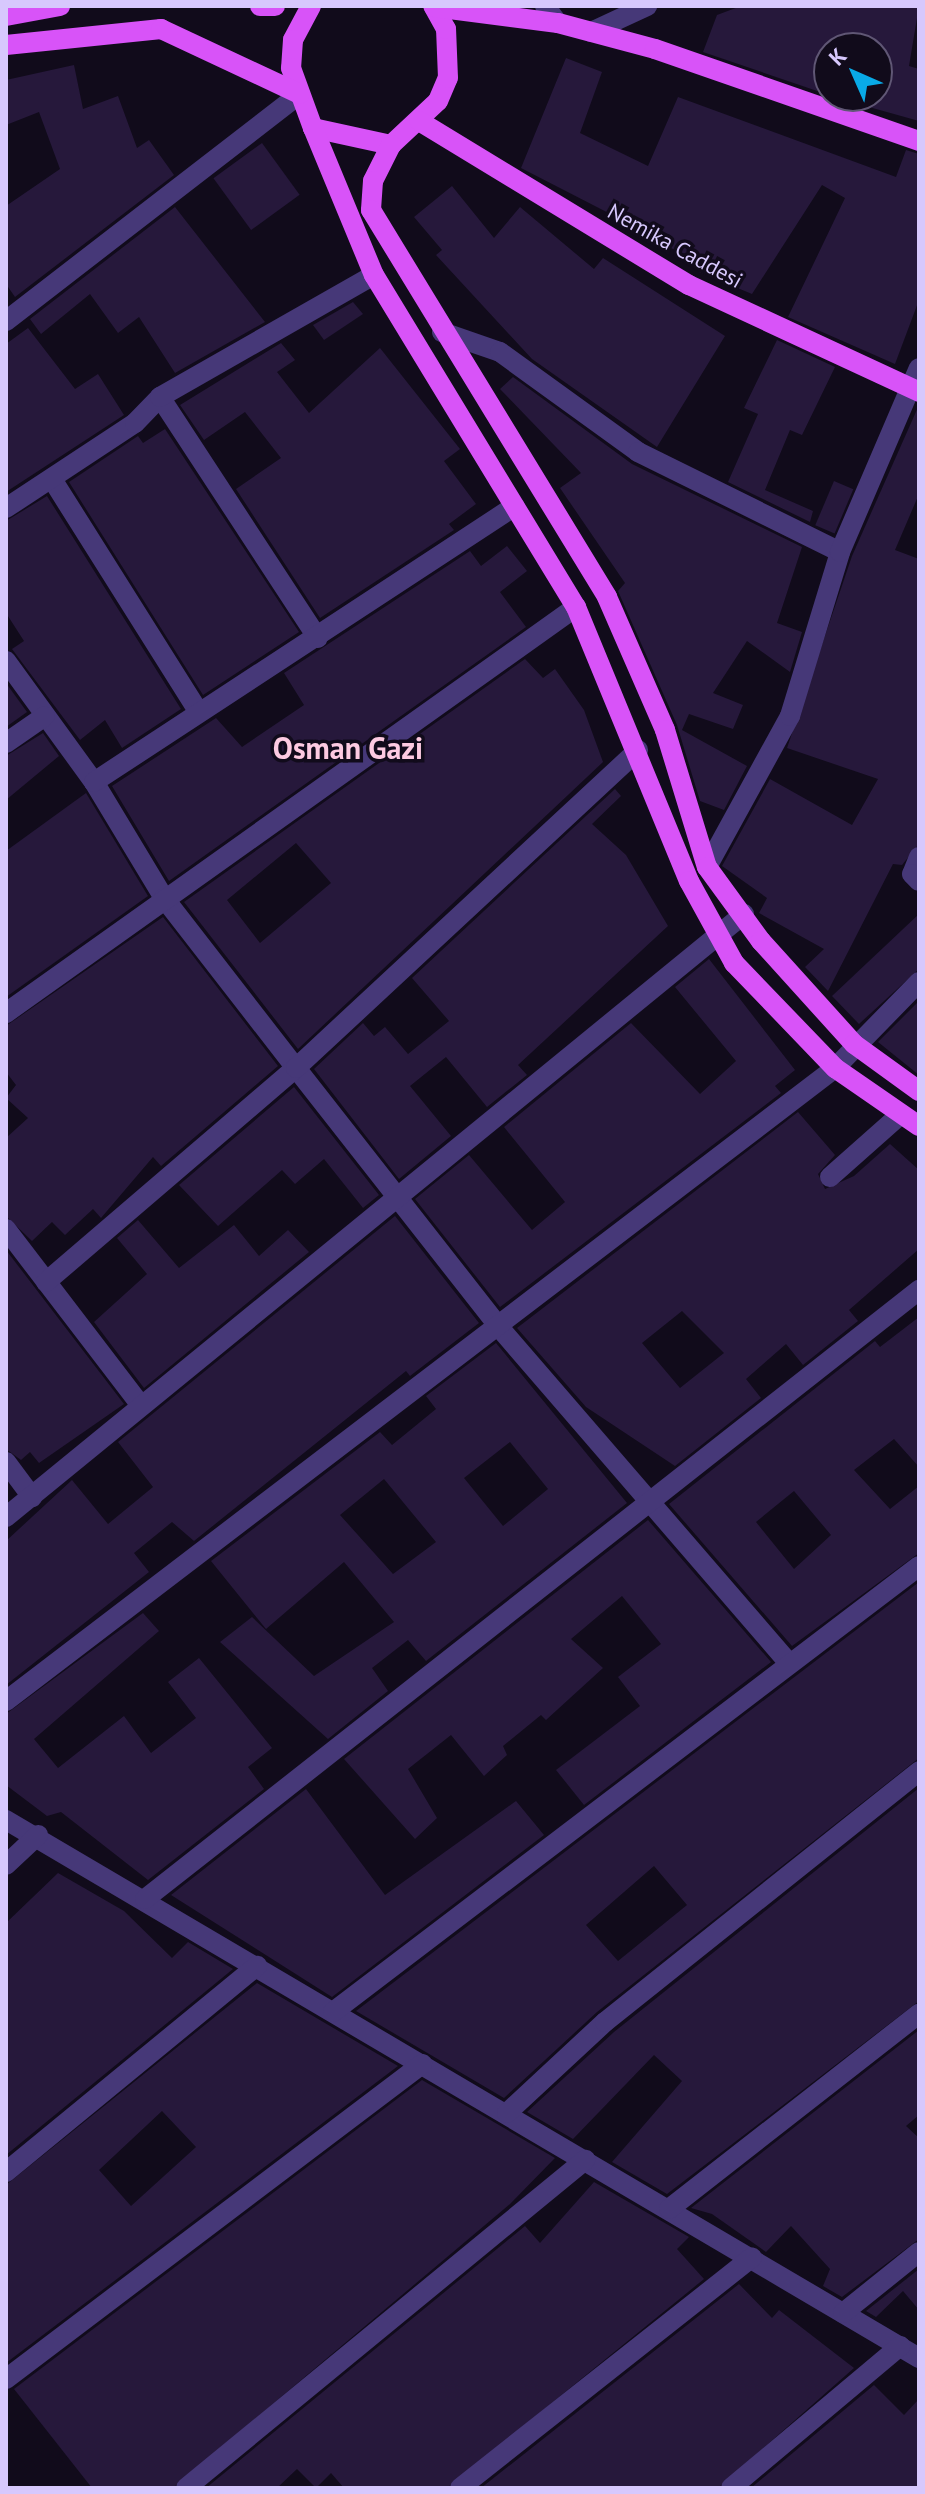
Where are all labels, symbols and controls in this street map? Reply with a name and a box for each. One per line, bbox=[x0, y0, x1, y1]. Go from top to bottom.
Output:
north arrow bbox=[813, 32, 893, 112]
text: K bbox=[823, 42, 852, 71]
street label: Nemika Caddesi bbox=[603, 198, 747, 294]
district label: Osman Gazi bbox=[273, 730, 423, 766]

